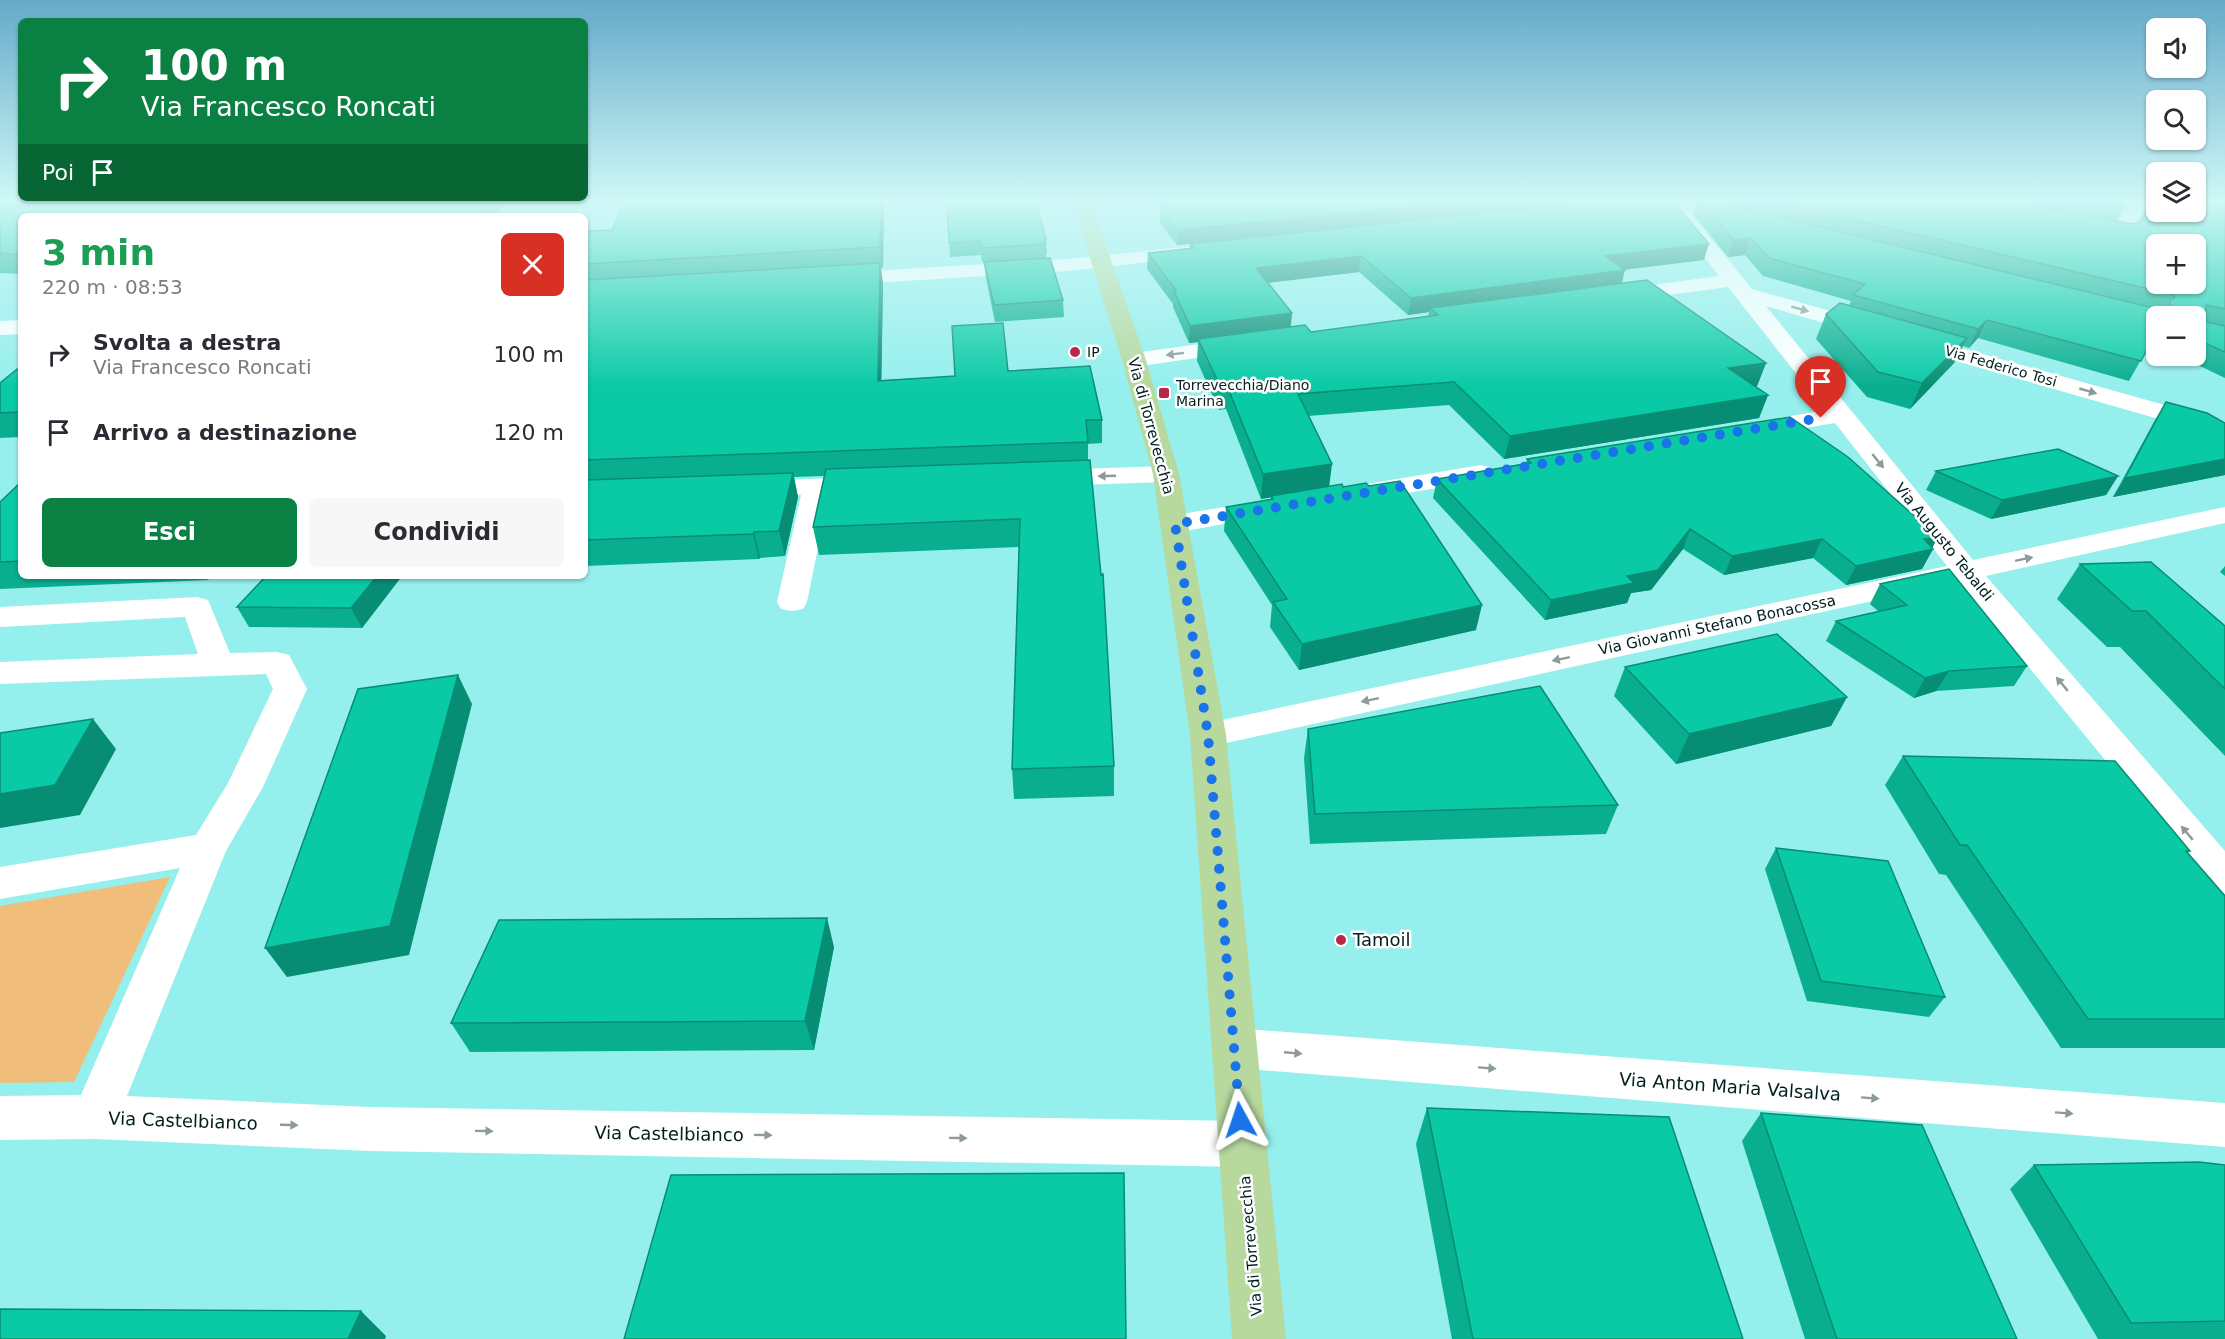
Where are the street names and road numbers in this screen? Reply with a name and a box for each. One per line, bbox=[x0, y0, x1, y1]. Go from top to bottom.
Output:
street label: Via Federico Tosi bbox=[1943, 342, 2059, 390]
street label: Via di Torrevecchia bbox=[1124, 356, 1178, 496]
street label: Via Augusto Tebaldi bbox=[1891, 479, 1997, 605]
street label: Via Giovanni Stefano Bonacossa bbox=[1597, 591, 1837, 659]
street label: Via Anton Maria Valsalva bbox=[1618, 1068, 1842, 1105]
street label: Via Castelbianco bbox=[108, 1107, 258, 1134]
street label: Via Castelbianco bbox=[594, 1122, 744, 1145]
street label: Via di Torrevecchia bbox=[1236, 1175, 1266, 1317]

